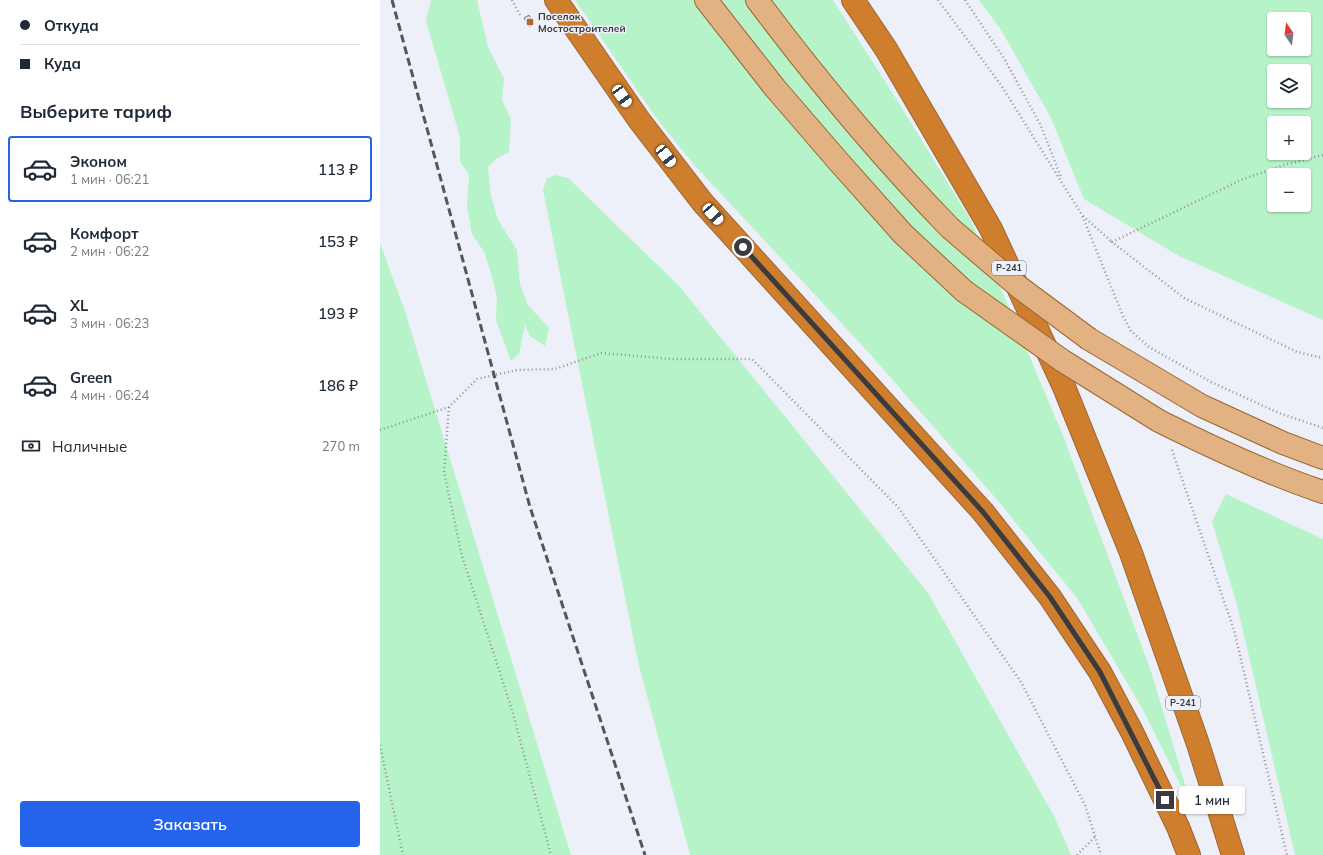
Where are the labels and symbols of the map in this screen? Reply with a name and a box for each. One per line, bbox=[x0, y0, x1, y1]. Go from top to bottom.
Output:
place label: Поселок Мостостроителей bbox=[538, 10, 626, 35]
north arrow bbox=[1267, 12, 1311, 56]
marker: Поселок Мостостроителей bbox=[525, 17, 535, 27]
car bbox=[610, 83, 634, 109]
car bbox=[654, 143, 678, 169]
car bbox=[701, 201, 725, 227]
route start bbox=[734, 238, 752, 256]
road number: Р-241 bbox=[992, 261, 1026, 275]
road number: Р-241 bbox=[1166, 696, 1200, 710]
callout: 1 мин bbox=[1179, 786, 1245, 814]
route end bbox=[1156, 791, 1174, 809]

